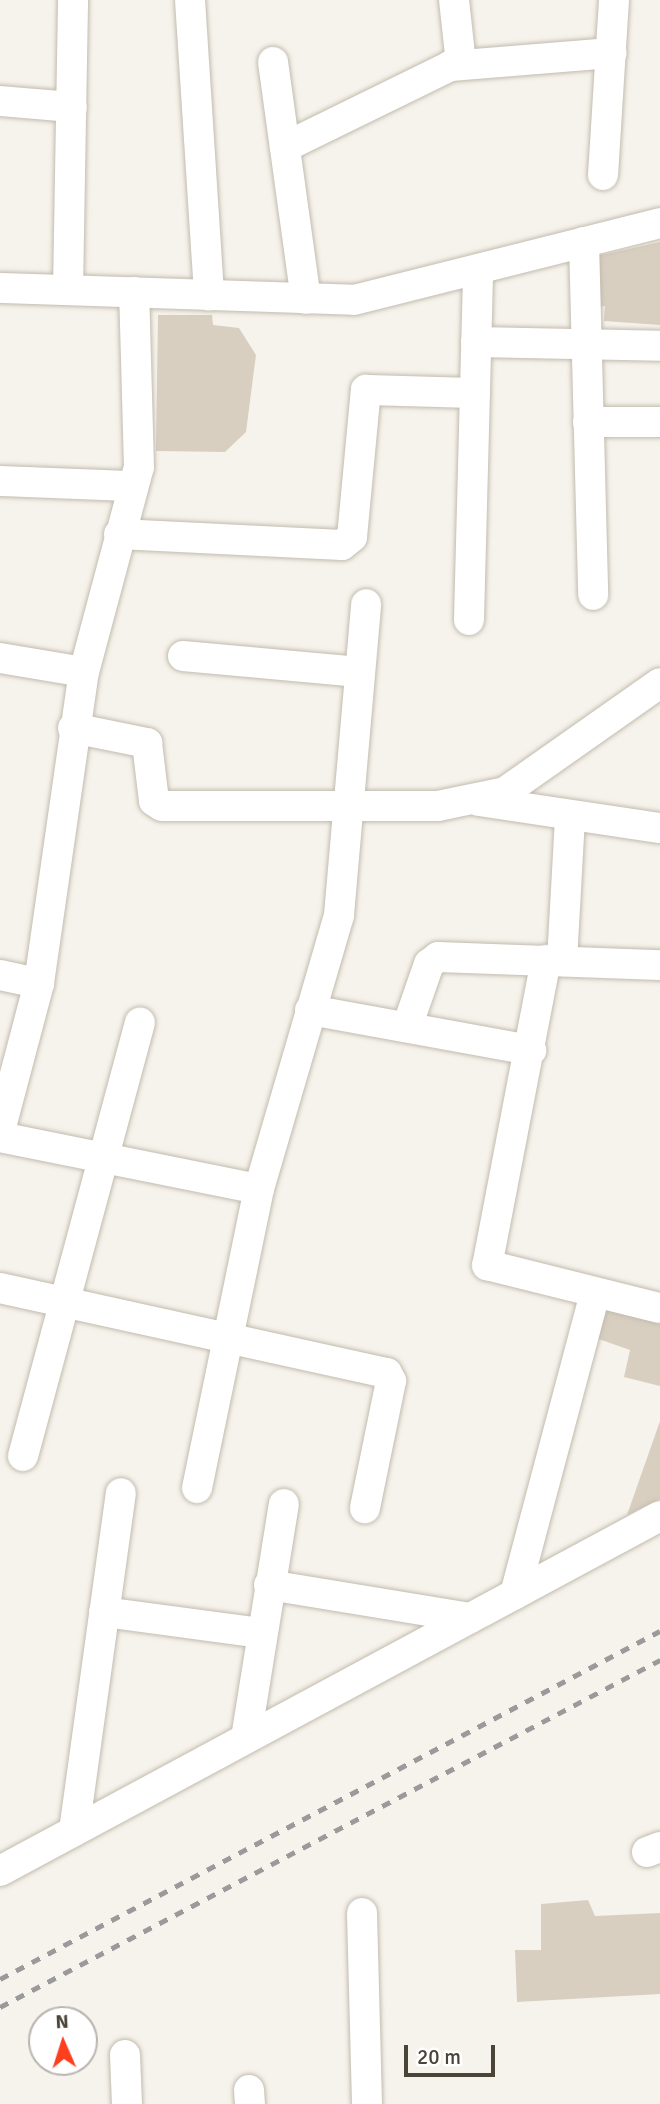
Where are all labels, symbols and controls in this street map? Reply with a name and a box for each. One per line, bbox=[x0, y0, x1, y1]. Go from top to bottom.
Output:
north arrow bbox=[28, 2006, 98, 2076]
text: N bbox=[55, 2010, 69, 2034]
scale bar bbox=[408, 2030, 499, 2074]
text: 20 m bbox=[417, 2044, 461, 2070]

